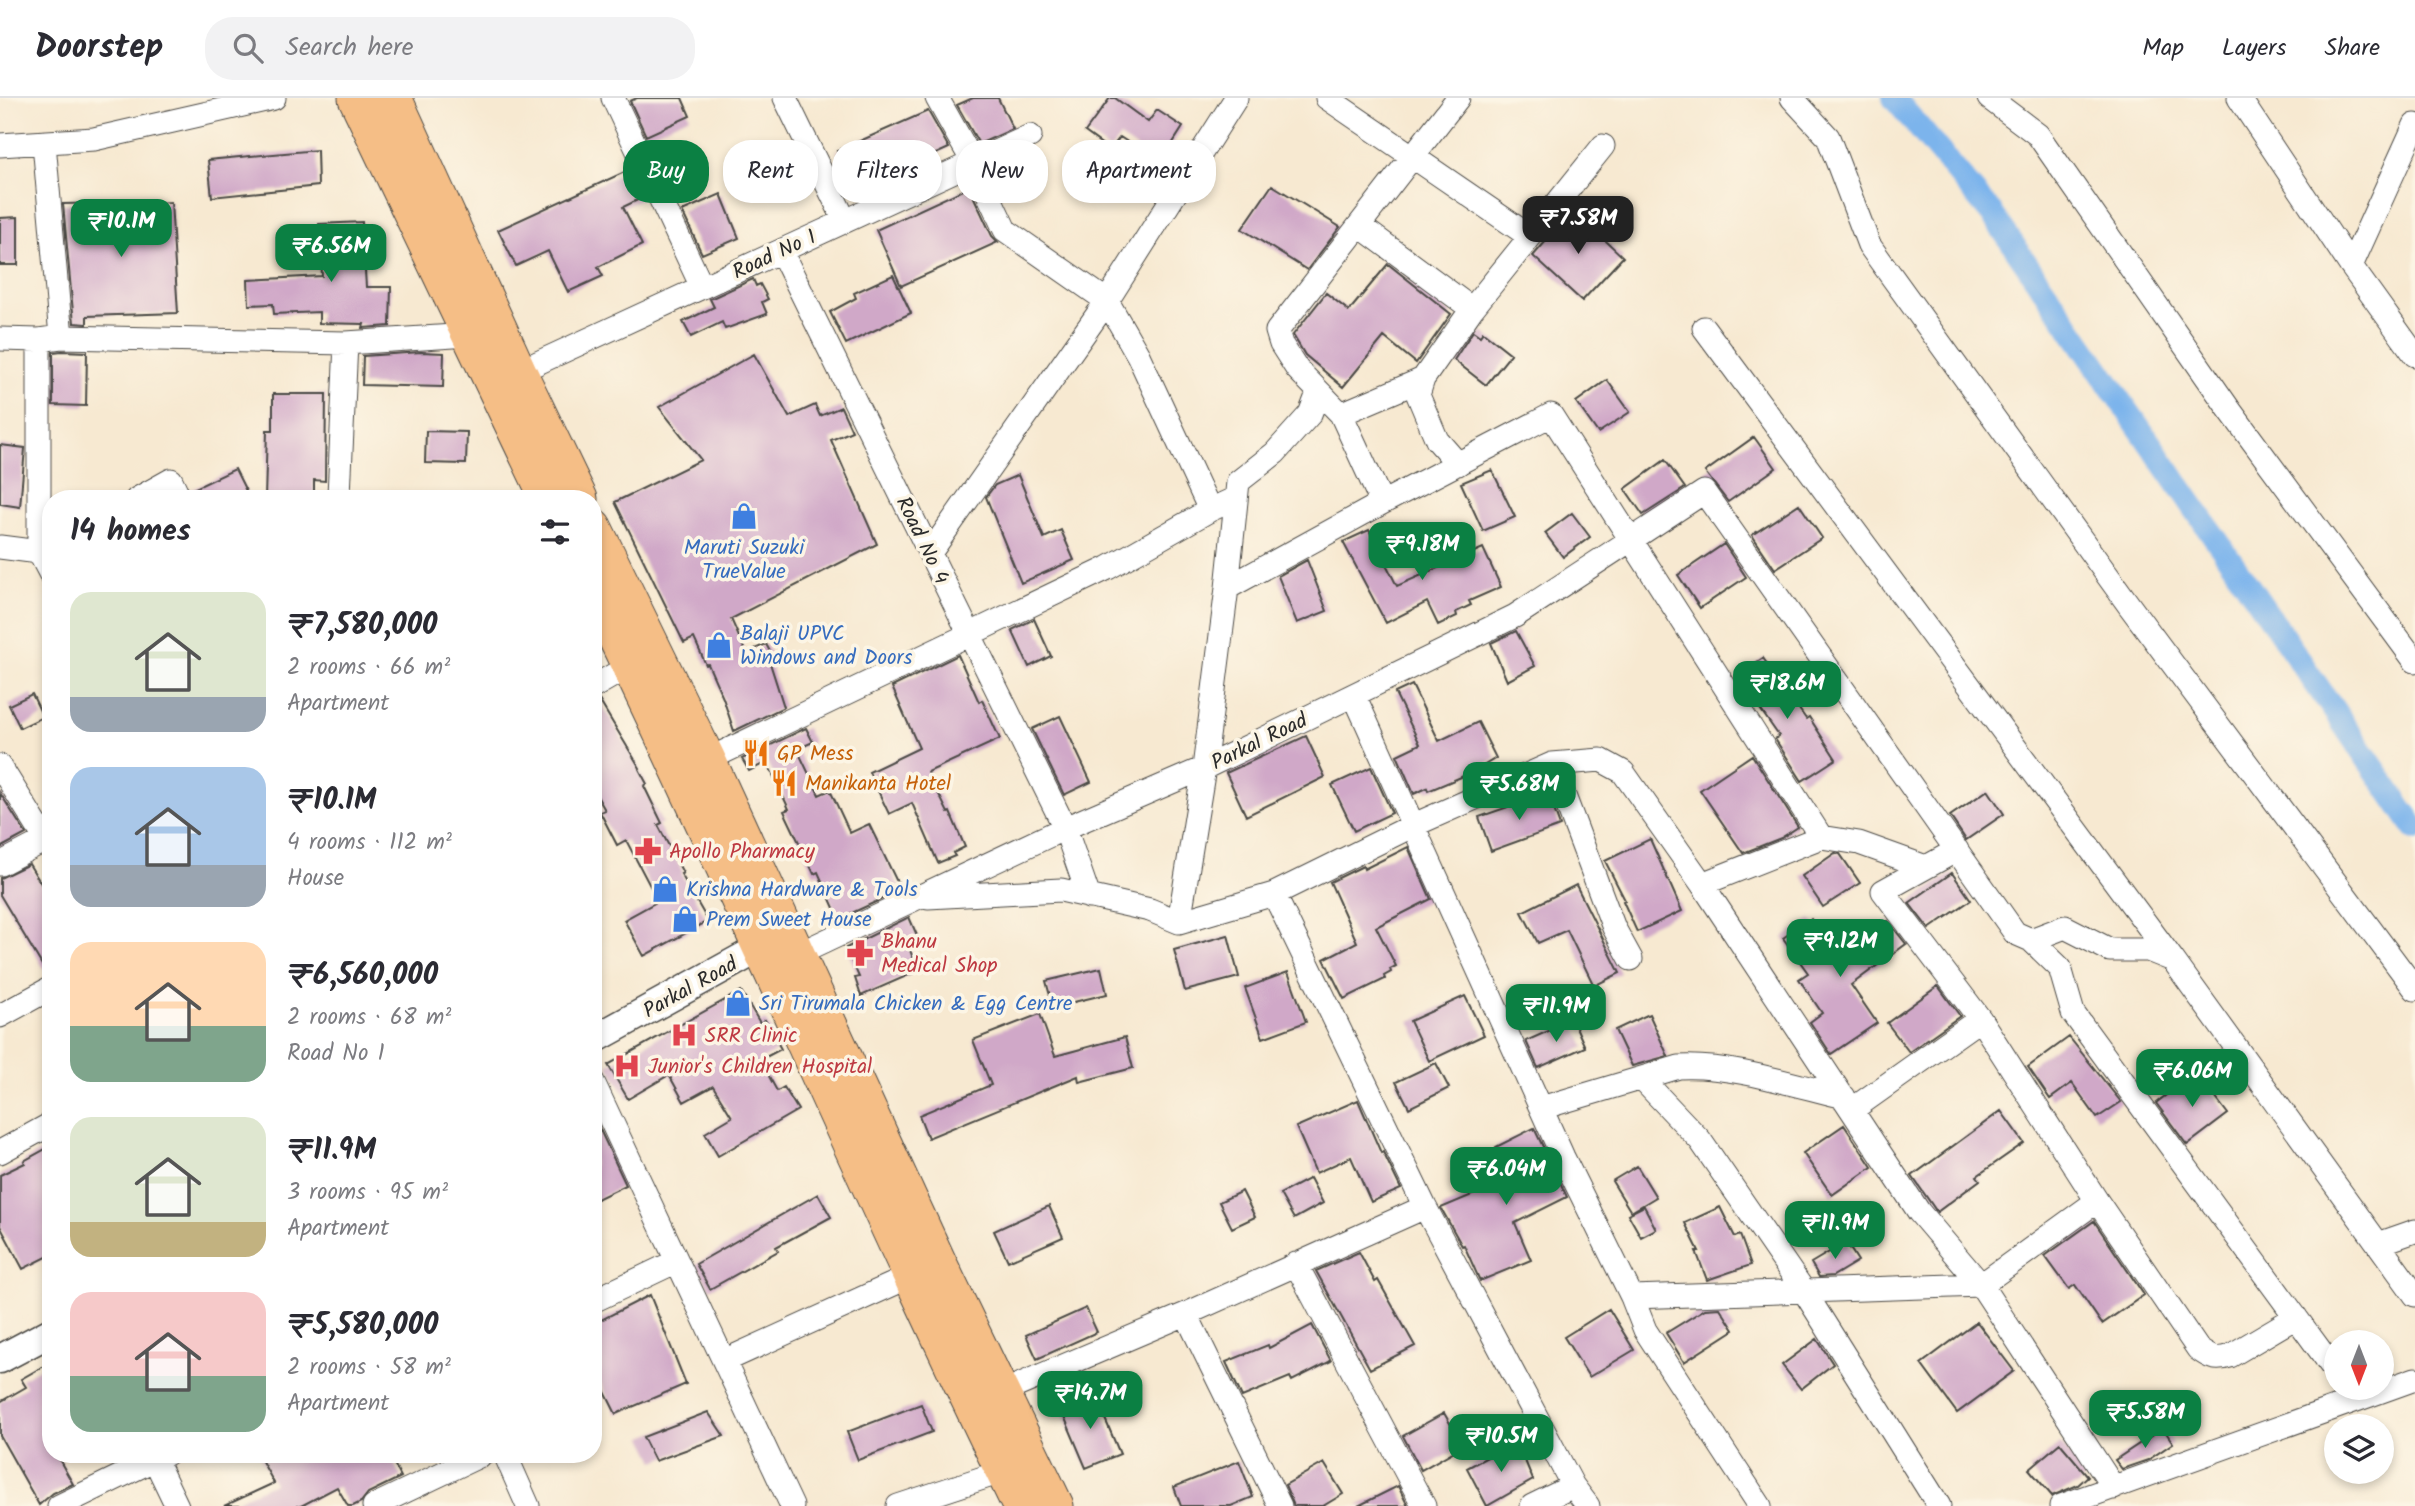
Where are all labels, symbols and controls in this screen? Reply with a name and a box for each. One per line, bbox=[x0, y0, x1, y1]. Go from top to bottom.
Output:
search box bbox=[205, 17, 695, 80]
text: Doorstep bbox=[35, 22, 163, 75]
text: Search here bbox=[285, 27, 413, 69]
icon: search bbox=[229, 29, 267, 67]
text: Map bbox=[2142, 29, 2184, 68]
text: Layers bbox=[2222, 29, 2286, 68]
text: Share bbox=[2324, 29, 2380, 68]
chip: Buy bbox=[623, 140, 709, 203]
chip: Rent bbox=[723, 140, 818, 203]
chip: Filters bbox=[832, 140, 942, 203]
chip: New bbox=[956, 140, 1048, 203]
chip: Apartment bbox=[1062, 140, 1216, 203]
pin: ₹7.58M bbox=[1521, 197, 1635, 256]
pin: ₹10.1M bbox=[64, 200, 178, 259]
text: ₹7.58M bbox=[1539, 201, 1617, 237]
text: ₹10.1M bbox=[87, 204, 155, 240]
street label: Road No 1 bbox=[727, 222, 822, 289]
pin: ₹6.56M bbox=[274, 225, 388, 284]
text: ₹6.56M bbox=[291, 229, 371, 265]
street label: Road No 4 bbox=[886, 491, 957, 590]
shop icon: Maruti Suzuki TrueValue bbox=[729, 501, 759, 531]
text: 14 homes bbox=[70, 508, 191, 556]
icon: filters bbox=[536, 513, 574, 551]
pin: ₹9.18M bbox=[1365, 522, 1479, 582]
text: ₹9.18M bbox=[1384, 527, 1460, 563]
place label: Maruti Suzuki TrueValue bbox=[684, 532, 805, 589]
text: ₹7,580,000 bbox=[287, 602, 437, 650]
place label: Balaji UPVC Windows and Doors bbox=[740, 618, 913, 675]
icon: home bbox=[126, 620, 210, 704]
shop icon: Balaji UPVC Windows and Doors bbox=[704, 630, 734, 660]
text: 2 rooms · 66 m² bbox=[287, 650, 450, 686]
pin: ₹18.6M bbox=[1730, 662, 1844, 721]
text: ₹18.6M bbox=[1749, 666, 1825, 702]
text: Apartment bbox=[287, 686, 389, 722]
street label: Parkal Road bbox=[1206, 705, 1314, 780]
restaurant icon: GP Mess bbox=[741, 738, 771, 768]
place label: GP Mess bbox=[777, 738, 854, 771]
pin: ₹5.68M bbox=[1462, 762, 1576, 822]
text: ₹5.68M bbox=[1479, 767, 1559, 803]
restaurant icon: Manikanta Hotel bbox=[769, 768, 799, 798]
place label: Manikanta Hotel bbox=[805, 768, 951, 801]
text: ₹10.1M bbox=[287, 777, 376, 825]
icon: home bbox=[126, 795, 210, 879]
text: 4 rooms · 112 m² bbox=[287, 825, 452, 861]
pharmacy icon: Apollo Pharmacy bbox=[633, 836, 663, 866]
place label: Apollo Pharmacy bbox=[669, 836, 815, 869]
text: House bbox=[287, 861, 344, 897]
shop icon: Krishna Hardware & Tools bbox=[650, 874, 680, 904]
place label: Krishna Hardware & Tools bbox=[686, 874, 918, 907]
shop icon: Prem Sweet House bbox=[670, 904, 700, 934]
place label: Prem Sweet House bbox=[706, 904, 872, 937]
pin: ₹9.12M bbox=[1783, 920, 1897, 979]
text: ₹9.12M bbox=[1803, 924, 1877, 960]
place label: Bhanu Medical Shop bbox=[881, 926, 997, 983]
pharmacy icon: Bhanu Medical Shop bbox=[845, 938, 875, 968]
street label: Parkal Road bbox=[637, 949, 744, 1028]
text: ₹6,560,000 bbox=[287, 952, 438, 1000]
icon: home bbox=[126, 970, 210, 1054]
pin: ₹11.9M bbox=[1499, 984, 1613, 1044]
shop icon: Sri Tirumala Chicken & Egg Centre bbox=[723, 988, 753, 1018]
place label: Sri Tirumala Chicken & Egg Centre bbox=[759, 988, 1073, 1021]
text: ₹11.9M bbox=[1522, 989, 1590, 1025]
text: 2 rooms · 68 m² bbox=[287, 1000, 451, 1036]
hospital icon: SRR Clinic bbox=[669, 1020, 699, 1050]
place label: SRR Clinic bbox=[705, 1020, 797, 1053]
text: Road No 1 bbox=[287, 1036, 385, 1072]
pin: ₹6.06M bbox=[2135, 1049, 2249, 1109]
hospital icon: Junior's Children Hospital bbox=[612, 1051, 642, 1081]
place label: Junior's Children Hospital bbox=[648, 1051, 872, 1084]
text: ₹6.06M bbox=[2152, 1054, 2232, 1090]
text: ₹11.9M bbox=[287, 1127, 376, 1175]
icon: home bbox=[126, 1145, 210, 1229]
pin: ₹6.04M bbox=[1449, 1148, 1563, 1207]
text: ₹6.04M bbox=[1466, 1152, 1546, 1188]
text: 3 rooms · 95 m² bbox=[287, 1175, 448, 1211]
pin: ₹11.9M bbox=[1778, 1202, 1892, 1261]
text: ₹11.9M bbox=[1801, 1206, 1869, 1242]
text: Apartment bbox=[287, 1211, 389, 1247]
text: ₹5,580,000 bbox=[287, 1302, 438, 1350]
icon: home bbox=[126, 1320, 210, 1404]
north arrow bbox=[2324, 1330, 2394, 1400]
map controls bbox=[2324, 1330, 2394, 1484]
text: 2 rooms · 58 m² bbox=[287, 1350, 451, 1386]
pin: ₹14.7M bbox=[1033, 1372, 1147, 1431]
text: ₹14.7M bbox=[1053, 1376, 1127, 1412]
text: Apartment bbox=[287, 1386, 389, 1422]
pin: ₹5.58M bbox=[2088, 1390, 2202, 1450]
text: ₹5.58M bbox=[2105, 1395, 2185, 1431]
pin: ₹10.5M bbox=[1444, 1414, 1558, 1474]
button: layers bbox=[2324, 1414, 2394, 1484]
text: ₹10.5M bbox=[1464, 1419, 1538, 1455]

